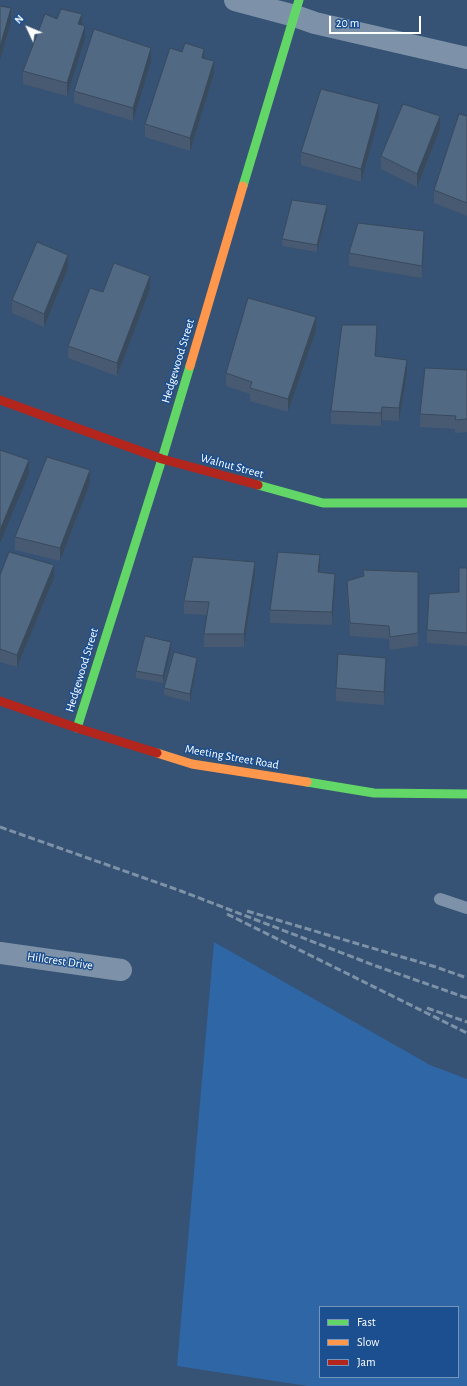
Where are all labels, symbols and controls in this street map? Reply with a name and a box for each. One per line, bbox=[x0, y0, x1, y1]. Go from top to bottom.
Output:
north arrow bbox=[8, 8, 48, 48]
scale bar bbox=[331, 8, 423, 34]
text: N bbox=[12, 13, 26, 26]
text: 20 m bbox=[336, 17, 359, 29]
street label: Hedgewood Street bbox=[158, 317, 198, 405]
street label: Walnut Street bbox=[199, 451, 265, 481]
street label: Hedgewood Street bbox=[62, 626, 102, 714]
street label: Meeting Street Road bbox=[184, 742, 280, 772]
street label: Hillcrest Drive bbox=[26, 949, 94, 973]
legend bbox=[319, 1306, 459, 1378]
text: Fast bbox=[357, 1316, 376, 1328]
text: Slow bbox=[357, 1336, 379, 1348]
text: Jam bbox=[357, 1356, 376, 1368]

